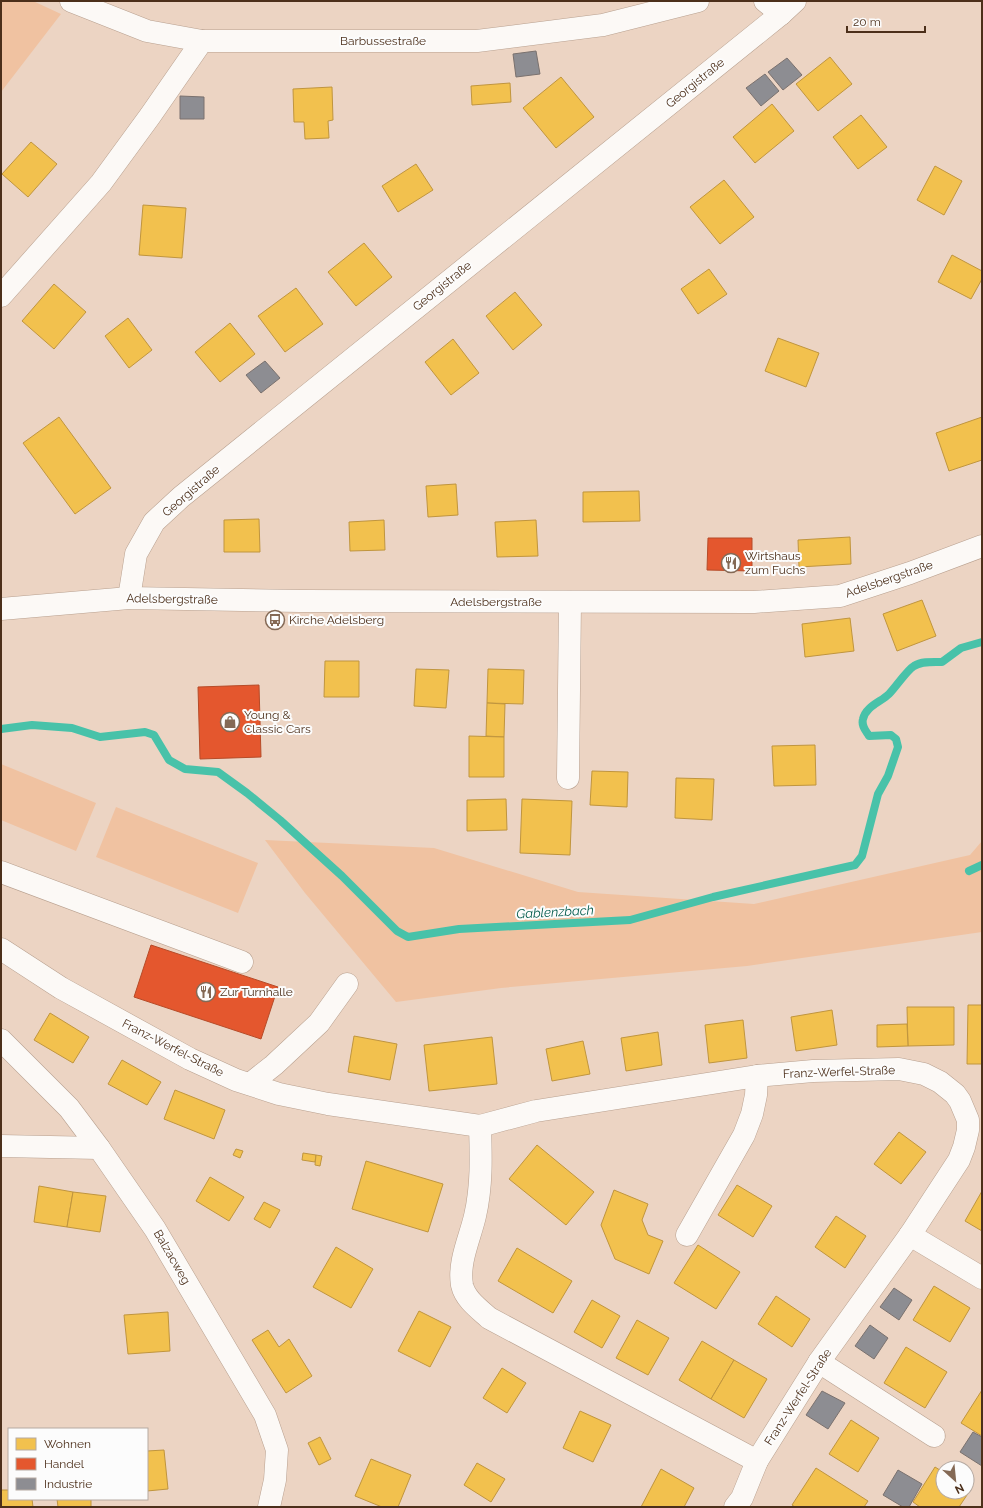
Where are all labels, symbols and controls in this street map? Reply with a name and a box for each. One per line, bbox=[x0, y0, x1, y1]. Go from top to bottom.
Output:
scale bar bbox=[847, 8, 925, 34]
text: 20 m bbox=[853, 15, 881, 29]
street label: Barbussestraße bbox=[340, 34, 426, 48]
street label: Georgistraße bbox=[663, 55, 727, 111]
street label: Georgistraße bbox=[410, 258, 474, 314]
street label: Georgistraße bbox=[160, 462, 222, 520]
place label: Wirtshaus zum Fuchs bbox=[745, 549, 806, 577]
restaurant icon: Wirtshaus zum Fuchs bbox=[720, 552, 742, 574]
street label: Adelsbergstraße bbox=[843, 557, 935, 601]
street label: Adelsbergstraße bbox=[126, 591, 218, 607]
street label: Adelsbergstraße bbox=[450, 595, 542, 609]
bus stop icon: Kirche Adelsberg bbox=[264, 609, 286, 631]
place label: Kirche Adelsberg bbox=[289, 613, 384, 627]
place label: Young & Classic Cars bbox=[244, 708, 311, 736]
shop icon: Young & Classic Cars bbox=[219, 711, 241, 733]
water label: Gablenzbach bbox=[516, 902, 594, 922]
restaurant icon: Zur Turnhalle bbox=[195, 981, 217, 1003]
place label: Zur Turnhalle bbox=[220, 985, 293, 999]
street label: Franz-Werfel-Straße bbox=[120, 1016, 226, 1080]
street label: Franz-Werfel-Straße bbox=[783, 1063, 895, 1081]
street label: Balzacweg bbox=[151, 1227, 193, 1287]
street label: Franz-Werfel-Straße bbox=[762, 1346, 834, 1448]
legend bbox=[8, 1428, 148, 1500]
text: Wohnen bbox=[44, 1437, 91, 1451]
text: Handel bbox=[44, 1457, 85, 1471]
north arrow bbox=[935, 1460, 975, 1500]
text: Industrie bbox=[44, 1477, 92, 1491]
text: N bbox=[953, 1481, 966, 1496]

